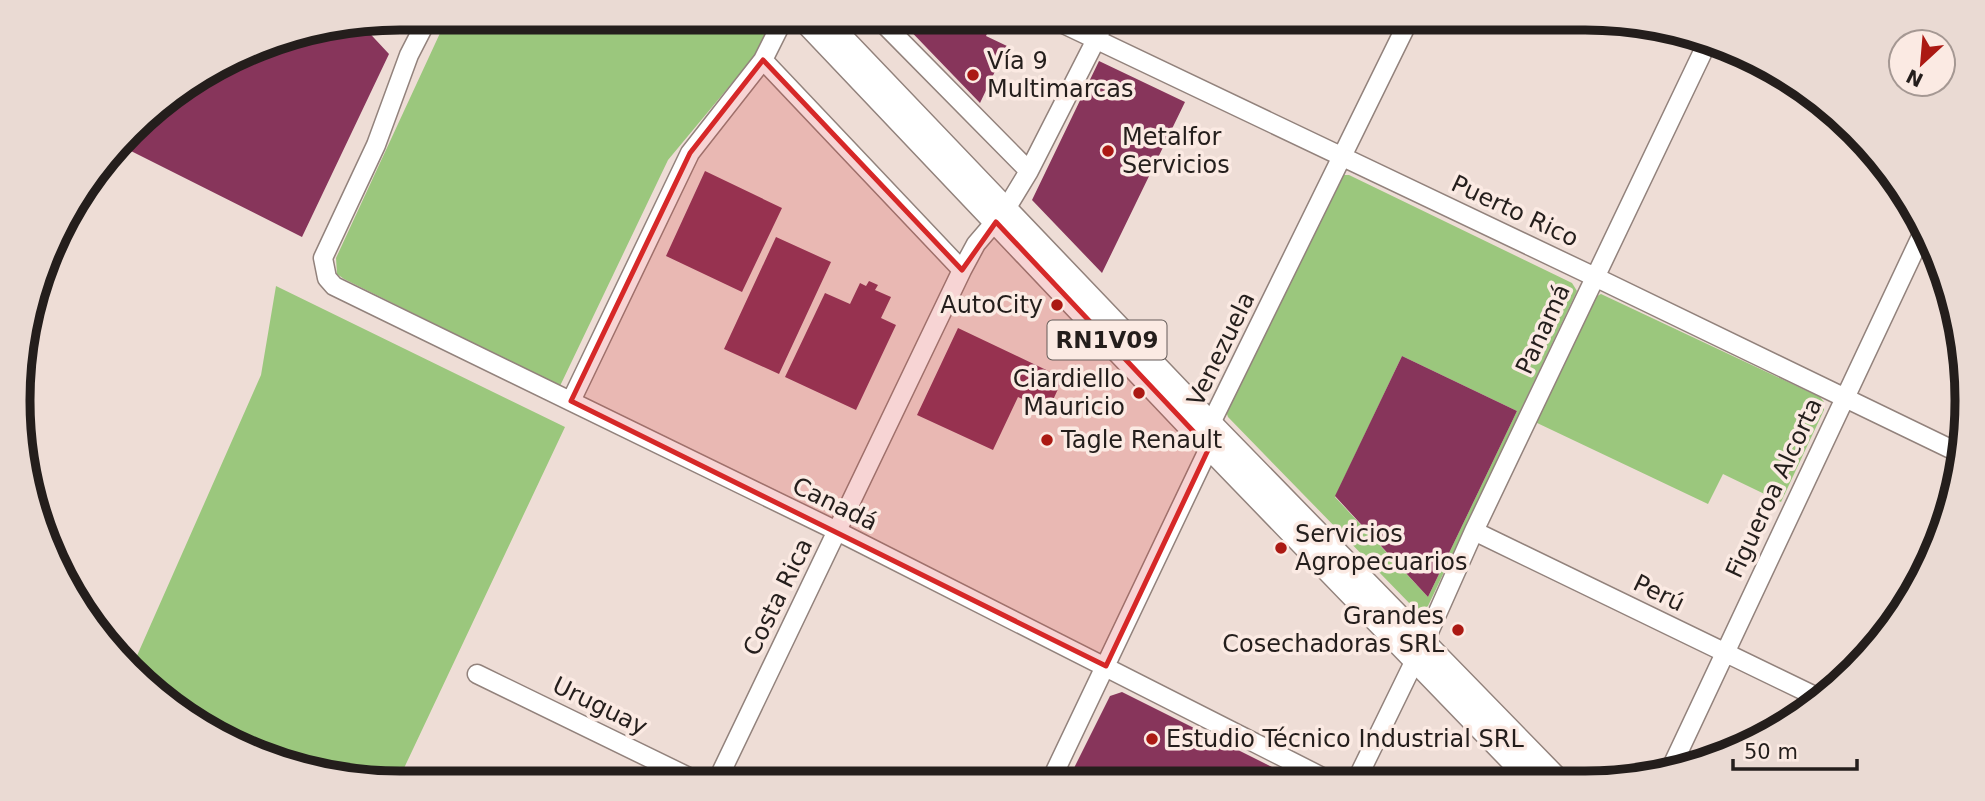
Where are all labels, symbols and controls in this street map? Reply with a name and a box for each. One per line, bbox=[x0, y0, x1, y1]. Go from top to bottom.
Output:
north arrow bbox=[1887, 28, 1957, 98]
place label: Vía 9 Multimarcas bbox=[987, 47, 1134, 103]
text: N bbox=[1903, 65, 1927, 92]
marker: Vía 9 Multimarcas bbox=[965, 67, 981, 83]
place label: Metalfor Servicios bbox=[1122, 123, 1230, 179]
marker: Metalfor Servicios bbox=[1100, 143, 1116, 159]
street label: Puerto Rico bbox=[1447, 169, 1583, 253]
street label: Panamá bbox=[1510, 280, 1576, 378]
street label: Venezuela bbox=[1181, 287, 1261, 411]
place label: AutoCity bbox=[940, 291, 1043, 319]
marker: AutoCity bbox=[1049, 297, 1065, 313]
road number: RN1V09 bbox=[1048, 320, 1166, 360]
place label: Ciardiello Mauricio bbox=[1013, 365, 1125, 421]
marker: Ciardiello Mauricio bbox=[1131, 385, 1147, 401]
street label: Figueroa Alcorta bbox=[1720, 394, 1828, 582]
place label: Tagle Renault bbox=[1060, 426, 1222, 454]
marker: Tagle Renault bbox=[1039, 432, 1055, 448]
street label: Canadá bbox=[788, 471, 882, 537]
place label: Servicios Agropecuarios bbox=[1295, 520, 1468, 576]
street label: Costa Rica bbox=[738, 534, 818, 660]
marker: Servicios Agropecuarios bbox=[1273, 540, 1289, 556]
street label: Perú bbox=[1629, 569, 1689, 617]
place label: Grandes Cosechadoras SRL bbox=[1222, 602, 1445, 658]
marker: Grandes Cosechadoras SRL bbox=[1450, 622, 1466, 638]
street label: Uruguay bbox=[548, 671, 652, 741]
place label: Estudio Técnico Industrial SRL bbox=[1166, 725, 1525, 753]
scale bar bbox=[1733, 728, 1857, 772]
marker: Estudio Técnico Industrial SRL bbox=[1144, 731, 1160, 747]
text: 50 m bbox=[1744, 740, 1798, 764]

